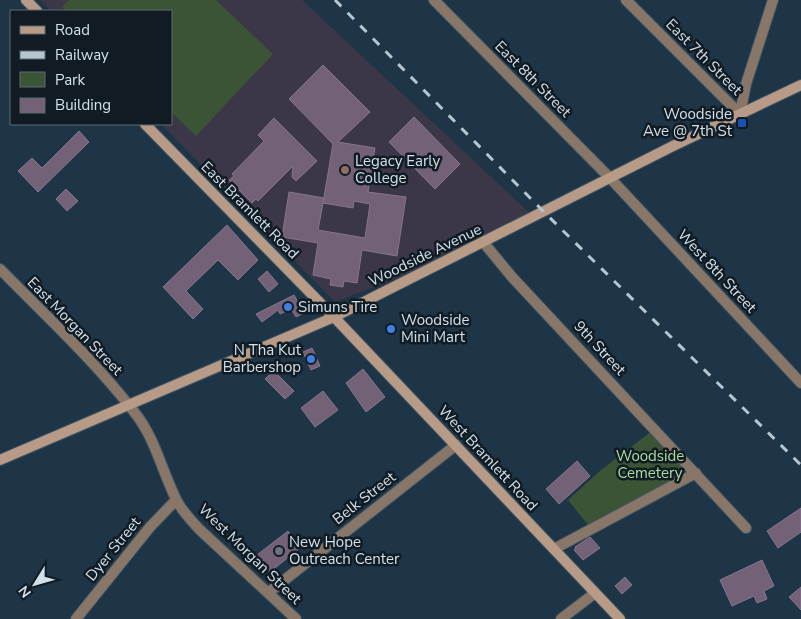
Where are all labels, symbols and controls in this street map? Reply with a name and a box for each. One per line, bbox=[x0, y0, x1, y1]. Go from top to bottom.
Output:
legend bbox=[10, 10, 172, 125]
street label: East 7th Street bbox=[661, 14, 747, 100]
text: Road bbox=[55, 20, 90, 40]
street label: East 8th Street bbox=[490, 36, 576, 122]
text: Railway bbox=[55, 45, 109, 65]
text: Park bbox=[55, 70, 85, 90]
text: Building bbox=[55, 95, 111, 115]
place label: Woodside Ave @ 7th St bbox=[643, 104, 733, 141]
marker: Woodside Ave @ 7th St bbox=[736, 117, 748, 129]
place label: Legacy Early College bbox=[355, 151, 441, 188]
street label: East Bramlett Road bbox=[197, 157, 303, 263]
marker: Legacy Early College bbox=[339, 164, 351, 176]
street label: Woodside Avenue bbox=[365, 219, 485, 291]
street label: West 8th Street bbox=[673, 225, 761, 318]
street label: East Morgan Street bbox=[23, 273, 128, 380]
place label: Simuns Tire bbox=[298, 297, 377, 317]
marker: Simuns Tire bbox=[282, 301, 294, 313]
place label: Woodside Mini Mart bbox=[401, 310, 469, 347]
street label: 9th Street bbox=[570, 316, 631, 380]
marker: Woodside Mini Mart bbox=[385, 323, 397, 335]
place label: N Tha Kut Barbershop bbox=[223, 340, 302, 377]
marker: N Tha Kut Barbershop bbox=[305, 353, 317, 365]
street label: West Bramlett Road bbox=[434, 401, 542, 515]
park label: Woodside Cemetery bbox=[616, 446, 684, 483]
street label: Belk Street bbox=[328, 467, 400, 529]
street label: West Morgan Street bbox=[194, 499, 307, 609]
street label: Dyer Street bbox=[81, 512, 145, 585]
place label: New Hope Outreach Center bbox=[289, 532, 400, 569]
marker: New Hope Outreach Center bbox=[273, 545, 285, 557]
north arrow bbox=[10, 559, 60, 609]
text: N bbox=[14, 582, 36, 601]

